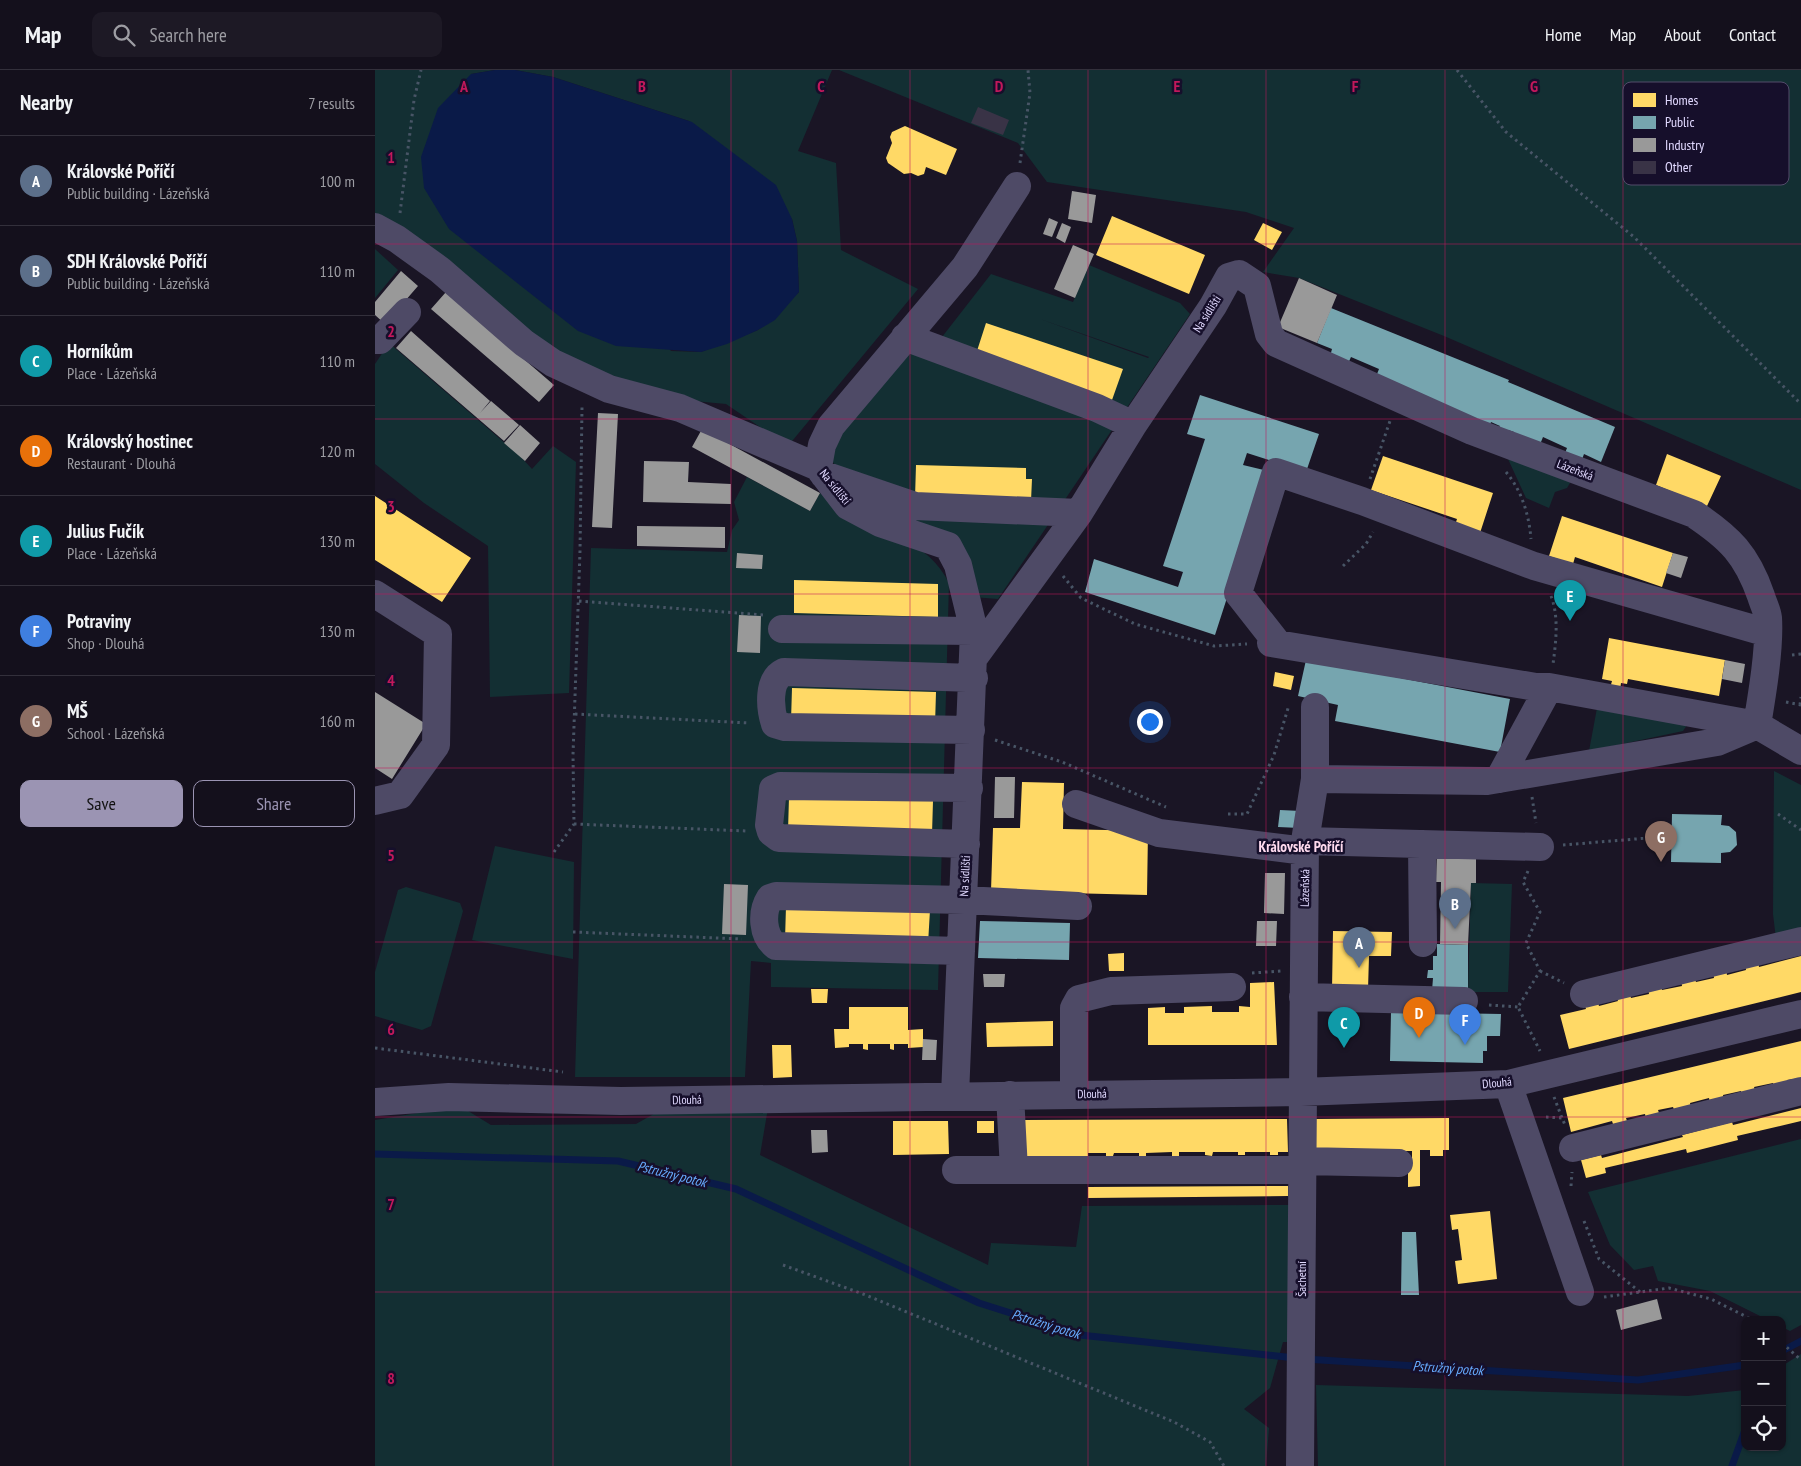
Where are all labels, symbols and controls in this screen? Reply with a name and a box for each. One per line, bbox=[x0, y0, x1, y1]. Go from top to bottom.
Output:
search box bbox=[92, 12, 442, 57]
text: Map bbox=[25, 19, 62, 50]
icon: search bbox=[110, 21, 138, 49]
text: Search here bbox=[150, 23, 227, 47]
text: Home bbox=[1545, 23, 1582, 46]
text: Map bbox=[1610, 23, 1636, 46]
text: About bbox=[1664, 23, 1701, 46]
text: Contact bbox=[1729, 23, 1776, 46]
text: A bbox=[459, 76, 469, 96]
text: B bbox=[638, 76, 646, 96]
text: C bbox=[817, 76, 825, 96]
text: D bbox=[995, 76, 1004, 96]
text: E bbox=[1174, 76, 1181, 96]
text: F bbox=[1352, 76, 1359, 96]
text: G bbox=[1530, 76, 1538, 96]
legend bbox=[1623, 82, 1789, 185]
text: Nearby bbox=[20, 89, 73, 116]
text: Homes bbox=[1665, 91, 1698, 109]
text: 7 results bbox=[308, 93, 355, 113]
text: Public bbox=[1665, 113, 1694, 131]
text: Industry bbox=[1665, 136, 1705, 154]
text: 1 bbox=[387, 147, 395, 167]
text: Other bbox=[1665, 158, 1692, 176]
text: Královské Poříčí bbox=[67, 159, 175, 183]
text: A bbox=[32, 171, 40, 191]
text: 100 m bbox=[320, 171, 355, 191]
text: Public building · Lázeňská bbox=[67, 183, 210, 203]
text: SDH Královské Poříčí bbox=[67, 249, 207, 273]
text: B bbox=[32, 261, 40, 281]
text: 110 m bbox=[320, 261, 355, 281]
text: Public building · Lázeňská bbox=[67, 273, 210, 293]
street label: Na sídlišti bbox=[1189, 292, 1224, 335]
text: 2 bbox=[387, 321, 395, 341]
text: Horníkům bbox=[67, 339, 133, 363]
text: C bbox=[32, 351, 40, 371]
text: 110 m bbox=[320, 351, 355, 371]
text: Place · Lázeňská bbox=[67, 363, 157, 383]
text: Královský hostinec bbox=[67, 429, 193, 453]
text: D bbox=[32, 441, 40, 461]
text: 120 m bbox=[320, 441, 355, 461]
text: Restaurant · Dlouhá bbox=[67, 453, 176, 473]
street label: Lázeňská bbox=[1555, 456, 1596, 483]
street label: Na sídlišti bbox=[817, 466, 854, 507]
text: 3 bbox=[387, 496, 395, 516]
text: Julius Fučík bbox=[67, 519, 144, 543]
text: E bbox=[33, 531, 39, 551]
text: 130 m bbox=[320, 531, 355, 551]
text: Place · Lázeňská bbox=[67, 543, 157, 563]
pin: E bbox=[1554, 580, 1586, 621]
text: Potraviny bbox=[67, 609, 131, 633]
text: F bbox=[33, 621, 39, 641]
text: 130 m bbox=[320, 621, 355, 641]
text: Shop · Dlouhá bbox=[67, 633, 144, 653]
text: 4 bbox=[387, 670, 395, 690]
text: MŠ bbox=[67, 699, 88, 723]
your location bbox=[1137, 709, 1163, 735]
text: G bbox=[32, 711, 40, 731]
text: 160 m bbox=[320, 711, 355, 731]
text: School · Lázeňská bbox=[67, 723, 165, 743]
button: Save bbox=[20, 780, 183, 827]
button: Share bbox=[193, 780, 355, 827]
pin: G bbox=[1645, 821, 1677, 862]
district label: Královské Poříčí bbox=[1259, 837, 1344, 856]
text: 5 bbox=[387, 845, 395, 865]
street label: Na sídlišti bbox=[956, 855, 973, 897]
street label: Lázeňská bbox=[1297, 869, 1312, 907]
pin: B bbox=[1439, 888, 1471, 929]
pin: A bbox=[1343, 927, 1375, 968]
pin: D bbox=[1403, 997, 1435, 1038]
pin: F bbox=[1449, 1004, 1481, 1045]
pin: C bbox=[1328, 1007, 1360, 1048]
text: 6 bbox=[387, 1019, 395, 1039]
street label: Dlouhá bbox=[1482, 1074, 1513, 1091]
street label: Dlouhá bbox=[1077, 1086, 1107, 1101]
street label: Dlouhá bbox=[672, 1092, 702, 1107]
water label: Pstružný potok bbox=[635, 1157, 710, 1192]
text: 7 bbox=[387, 1194, 395, 1214]
street label: Šachetní bbox=[1294, 1261, 1309, 1297]
water label: Pstružný potok bbox=[1010, 1305, 1084, 1343]
map controls bbox=[1741, 1316, 1786, 1451]
button: + bbox=[1741, 1316, 1786, 1361]
water label: Pstružný potok bbox=[1412, 1357, 1485, 1380]
button: − bbox=[1741, 1361, 1786, 1406]
text: 8 bbox=[387, 1368, 395, 1388]
button: locate bbox=[1741, 1406, 1786, 1451]

